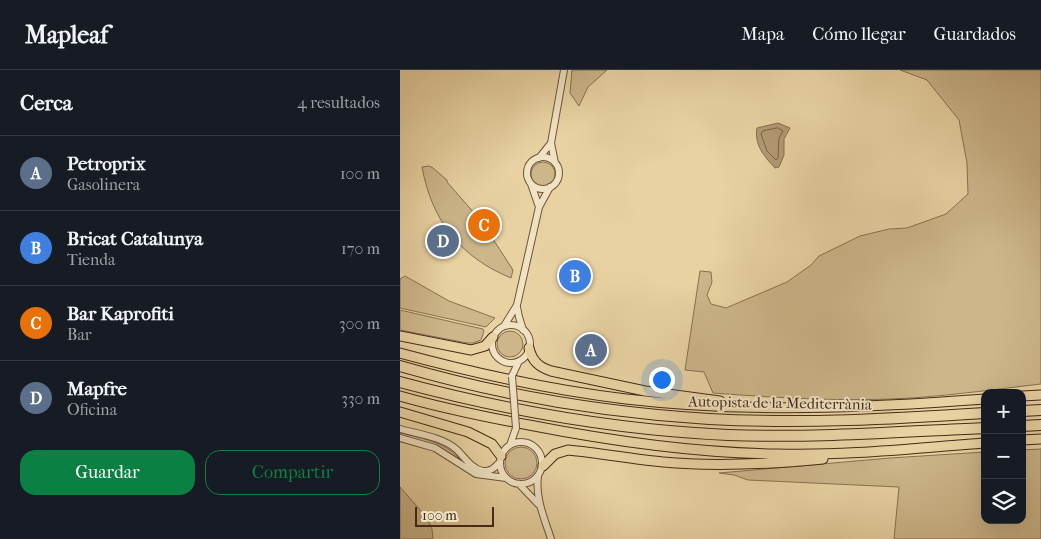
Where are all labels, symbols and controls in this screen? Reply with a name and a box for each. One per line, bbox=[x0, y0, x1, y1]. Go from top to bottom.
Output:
text: Mapleaf bbox=[25, 21, 108, 49]
text: Mapa bbox=[741, 24, 784, 45]
text: Cómo llegar bbox=[812, 24, 906, 45]
text: Guardados bbox=[934, 24, 1016, 45]
text: Cerca bbox=[20, 91, 72, 115]
text: 4 resultados bbox=[297, 93, 380, 112]
text: Petroprix bbox=[67, 153, 146, 175]
text: A bbox=[31, 164, 41, 183]
text: 100 m bbox=[340, 164, 380, 183]
text: Gasolinera bbox=[67, 175, 140, 194]
pin: C bbox=[468, 206, 500, 244]
pin: D bbox=[427, 222, 459, 260]
text: Bricat Catalunya bbox=[67, 228, 203, 250]
text: B bbox=[31, 239, 41, 258]
text: 170 m bbox=[341, 239, 380, 258]
text: Tienda bbox=[67, 250, 115, 269]
pin: B bbox=[559, 257, 591, 295]
text: Bar Kaprofiti bbox=[67, 303, 174, 325]
text: C bbox=[31, 314, 41, 333]
text: 300 m bbox=[339, 314, 380, 333]
text: Bar bbox=[67, 325, 92, 344]
pin: A bbox=[575, 331, 607, 369]
your location bbox=[649, 367, 675, 393]
text: Mapfre bbox=[67, 378, 127, 400]
text: D bbox=[30, 389, 42, 408]
text: 330 m bbox=[341, 389, 380, 408]
map controls bbox=[981, 389, 1026, 524]
button: + bbox=[981, 389, 1026, 434]
street label: Autopista de la Mediterrània bbox=[687, 392, 873, 414]
text: Oficina bbox=[67, 400, 117, 419]
button: − bbox=[981, 434, 1026, 479]
button: Guardar bbox=[20, 450, 195, 495]
button: Compartir bbox=[205, 450, 380, 495]
button: layers bbox=[981, 479, 1026, 524]
scale bar bbox=[415, 504, 494, 527]
text: 100 m bbox=[422, 507, 457, 524]

